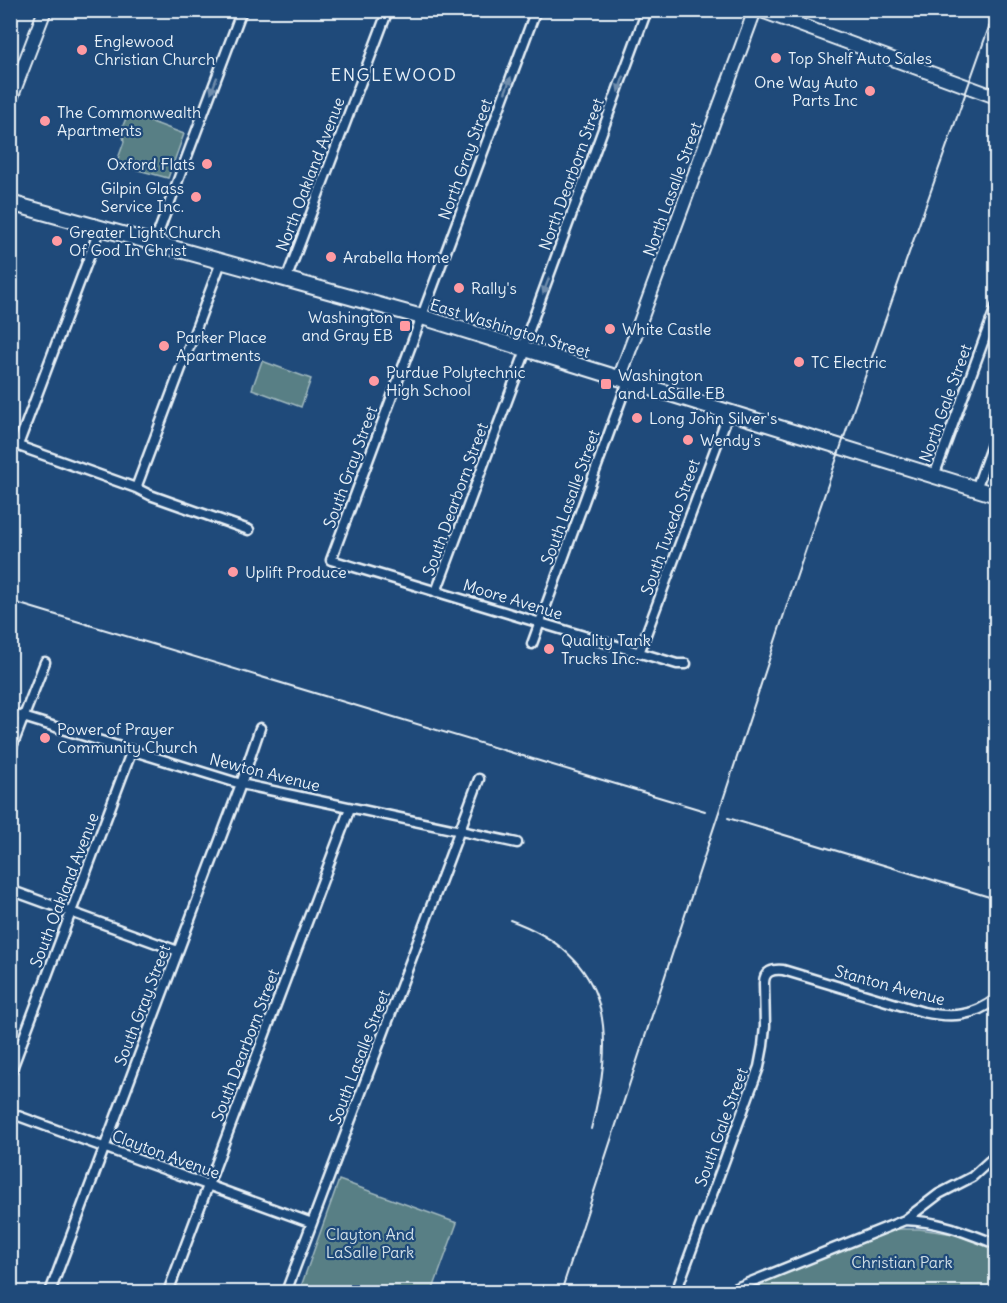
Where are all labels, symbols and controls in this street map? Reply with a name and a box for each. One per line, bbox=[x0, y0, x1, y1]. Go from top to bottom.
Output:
place label: Englewood Christian Church bbox=[94, 31, 215, 69]
marker: Englewood Christian Church bbox=[75, 43, 89, 57]
place label: Top Shelf Auto Sales bbox=[788, 48, 932, 68]
marker: Top Shelf Auto Sales bbox=[769, 51, 783, 65]
district label: ENGLEWOOD bbox=[331, 63, 457, 86]
place label: One Way Auto Parts Inc bbox=[754, 72, 858, 110]
one-way arrow bbox=[615, 75, 625, 93]
one-way arrow bbox=[209, 76, 219, 94]
one-way arrow bbox=[503, 76, 513, 94]
marker: One Way Auto Parts Inc bbox=[863, 84, 877, 98]
street label: North Oakland Avenue bbox=[271, 94, 349, 254]
street label: North Gray Street bbox=[434, 95, 496, 222]
street label: North Dearborn Street bbox=[534, 95, 608, 253]
place label: The Commonwealth Apartments bbox=[57, 102, 201, 140]
marker: The Commonwealth Apartments bbox=[38, 114, 52, 128]
street label: North Lasalle Street bbox=[638, 119, 706, 259]
place label: Oxford Flats bbox=[107, 154, 195, 174]
marker: Oxford Flats bbox=[200, 157, 214, 171]
place label: Gilpin Glass Service Inc. bbox=[101, 178, 184, 216]
marker: Gilpin Glass Service Inc. bbox=[189, 190, 203, 204]
place label: Greater Light Church Of God In Christ bbox=[69, 222, 221, 260]
marker: Greater Light Church Of God In Christ bbox=[50, 234, 64, 248]
place label: Arabella Home bbox=[343, 247, 449, 267]
marker: Arabella Home bbox=[324, 250, 338, 264]
one-way arrow bbox=[540, 277, 550, 295]
place label: Rally's bbox=[471, 278, 517, 298]
marker: Rally's bbox=[452, 281, 466, 295]
street label: East Washington Street bbox=[428, 294, 593, 362]
place label: Washington and Gray EB bbox=[302, 307, 393, 345]
marker: Washington and Gray EB bbox=[398, 319, 412, 333]
place label: White Castle bbox=[622, 319, 711, 339]
marker: White Castle bbox=[603, 322, 617, 336]
place label: Parker Place Apartments bbox=[176, 327, 267, 365]
marker: Parker Place Apartments bbox=[157, 339, 171, 353]
street label: North Gale Street bbox=[914, 341, 976, 465]
place label: TC Electric bbox=[811, 352, 887, 372]
marker: TC Electric bbox=[792, 355, 806, 369]
place label: Purdue Polytechnic High School bbox=[386, 362, 526, 400]
place label: Washington and LaSalle EB bbox=[618, 365, 725, 403]
marker: Purdue Polytechnic High School bbox=[367, 374, 381, 388]
marker: Washington and LaSalle EB bbox=[599, 377, 613, 391]
street label: South Gray Street bbox=[319, 403, 382, 531]
place label: Long John Silver's bbox=[649, 408, 777, 428]
marker: Long John Silver's bbox=[630, 411, 644, 425]
street label: South Dearborn Street bbox=[418, 419, 492, 578]
street label: South Lasalle Street bbox=[536, 426, 604, 567]
place label: Wendy's bbox=[700, 430, 761, 450]
marker: Wendy's bbox=[681, 433, 695, 447]
street label: South Tuxedo Street bbox=[636, 456, 704, 598]
place label: Uplift Produce bbox=[245, 562, 347, 582]
marker: Uplift Produce bbox=[226, 565, 240, 579]
street label: Moore Avenue bbox=[461, 574, 565, 624]
place label: Quality Tank Trucks Inc. bbox=[561, 630, 651, 668]
marker: Quality Tank Trucks Inc. bbox=[542, 642, 556, 656]
place label: Power of Prayer Community Church bbox=[57, 719, 198, 757]
marker: Power of Prayer Community Church bbox=[38, 731, 52, 745]
street label: Newton Avenue bbox=[208, 749, 322, 795]
street label: South Oakland Avenue bbox=[25, 810, 103, 970]
street label: South Gray Street bbox=[110, 941, 175, 1068]
street label: Stanton Avenue bbox=[833, 961, 947, 1009]
street label: South Dearborn Street bbox=[207, 966, 283, 1124]
street label: South Lasalle Street bbox=[324, 987, 394, 1127]
street label: South Gale Street bbox=[690, 1064, 752, 1189]
street label: Clayton Avenue bbox=[109, 1125, 223, 1183]
park label: Clayton And LaSalle Park bbox=[326, 1224, 414, 1262]
park label: Christian Park bbox=[851, 1252, 953, 1272]

